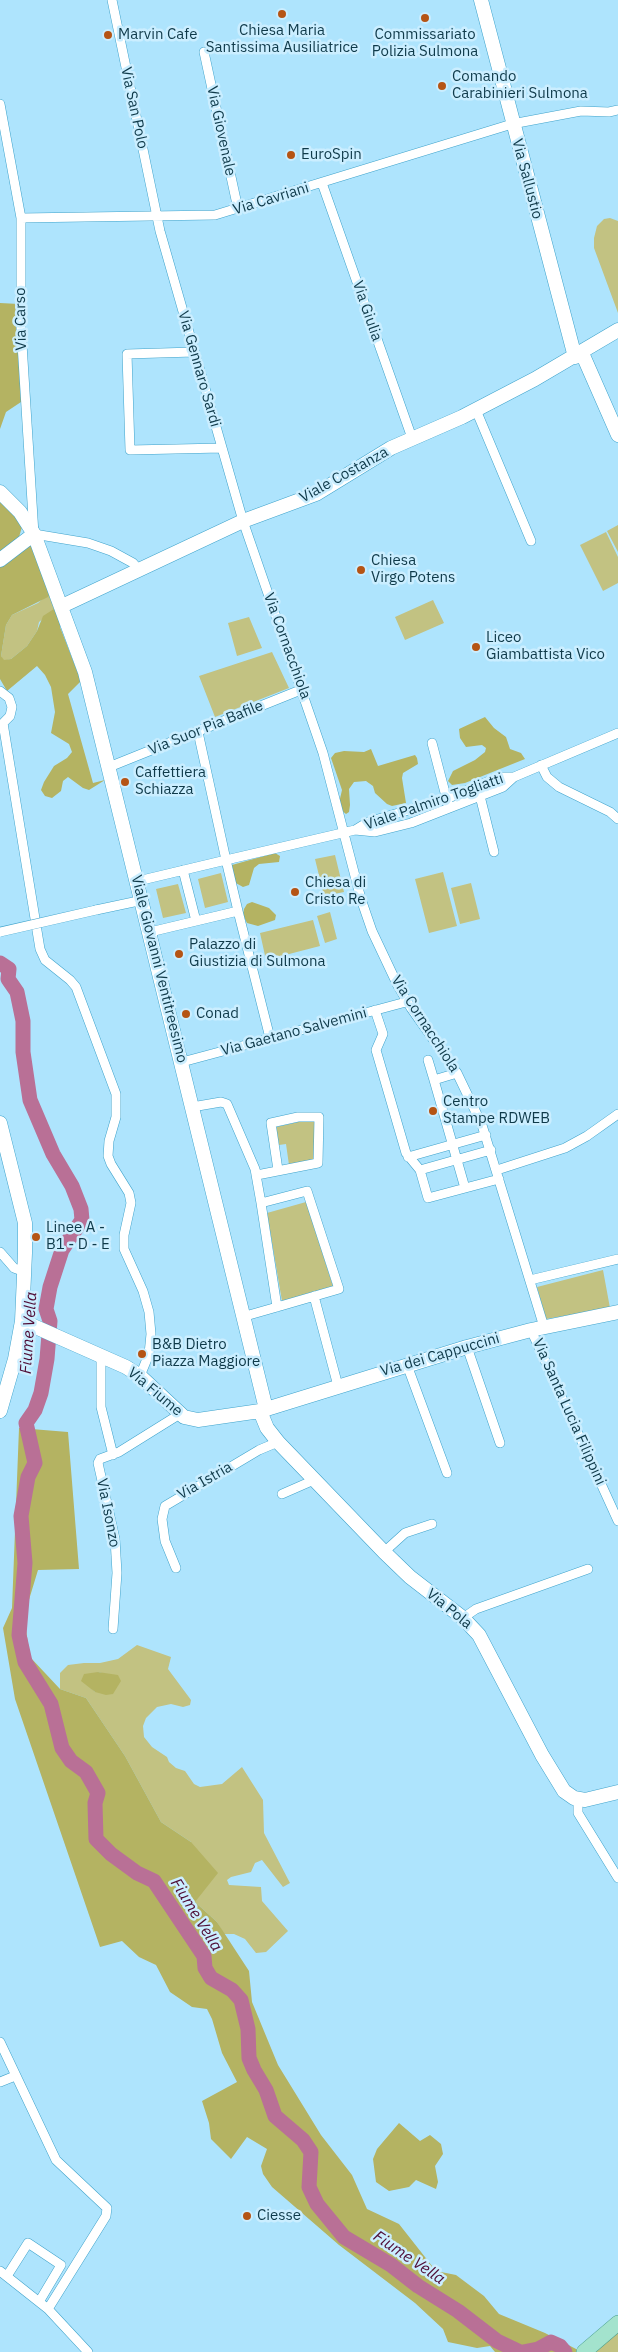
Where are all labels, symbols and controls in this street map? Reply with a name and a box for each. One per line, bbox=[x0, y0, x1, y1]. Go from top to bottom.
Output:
marker: Chiesa Maria Santissima Ausiliatrice bbox=[276, 8, 288, 20]
marker: Commissariato Polizia Sulmona bbox=[419, 12, 431, 24]
place label: Chiesa Maria Santissima Ausiliatrice bbox=[206, 22, 358, 57]
place label: Marvin Cafe bbox=[118, 26, 197, 44]
place label: Commissariato Polizia Sulmona bbox=[372, 26, 478, 61]
marker: Marvin Cafe bbox=[102, 29, 114, 41]
street label: Via San Polo bbox=[117, 66, 151, 150]
place label: Comando Carabinieri Sulmona bbox=[452, 68, 588, 103]
marker: Comando Carabinieri Sulmona bbox=[436, 80, 448, 92]
street label: Via Giovenale bbox=[203, 85, 239, 177]
street label: Via Sallustio bbox=[508, 137, 546, 221]
place label: EuroSpin bbox=[301, 146, 362, 164]
marker: EuroSpin bbox=[285, 149, 297, 161]
street label: Via Cavriani bbox=[231, 179, 311, 219]
street label: Via Giulia bbox=[348, 278, 386, 344]
street label: Via Carso bbox=[11, 287, 31, 351]
street label: Via Gennaro Sardi bbox=[174, 309, 224, 429]
street label: Viale Costanza bbox=[297, 443, 391, 507]
place label: Chiesa Virgo Potens bbox=[371, 552, 455, 587]
marker: Chiesa Virgo Potens bbox=[355, 564, 367, 576]
street label: Via Cornacchiola bbox=[259, 590, 315, 702]
place label: Liceo Giambattista Vico bbox=[486, 629, 605, 664]
marker: Liceo Giambattista Vico bbox=[470, 641, 482, 653]
street label: Via Suor Pia Bafile bbox=[146, 697, 266, 759]
place label: Caffettiera Schiazza bbox=[135, 764, 206, 799]
street label: Viale Palmiro Togliatti bbox=[362, 770, 506, 834]
marker: Caffettiera Schiazza bbox=[119, 776, 131, 788]
street label: Viale Giovanni Ventitreesimo bbox=[127, 873, 191, 1065]
place label: Chiesa di Cristo Re bbox=[305, 874, 366, 909]
marker: Chiesa di Cristo Re bbox=[289, 886, 301, 898]
place label: Palazzo di Giustizia di Sulmona bbox=[189, 936, 325, 971]
marker: Palazzo di Giustizia di Sulmona bbox=[173, 948, 185, 960]
street label: Via Cornacchiola bbox=[387, 972, 463, 1076]
street label: Via Gaetano Salvemini bbox=[219, 1004, 369, 1060]
place label: Conad bbox=[196, 1005, 239, 1023]
marker: Conad bbox=[180, 1008, 192, 1020]
place label: Centro Stampe RDWEB bbox=[443, 1093, 550, 1128]
marker: Centro Stampe RDWEB bbox=[427, 1105, 439, 1117]
place label: Linee A - B1 - D - E bbox=[46, 1219, 110, 1254]
marker: Linee A - B1 - D - E bbox=[30, 1231, 42, 1243]
water label: Fiume Vella bbox=[17, 1291, 41, 1375]
street label: Via dei Cappuccini bbox=[378, 1329, 502, 1381]
place label: B&B Dietro Piazza Maggiore bbox=[152, 1336, 260, 1371]
street label: Via Santa Lucia Filippini bbox=[529, 1336, 609, 1488]
marker: B&B Dietro Piazza Maggiore bbox=[136, 1348, 148, 1360]
street label: Via Fiume bbox=[124, 1364, 186, 1420]
street label: Via Istria bbox=[174, 1458, 236, 1504]
street label: Via Isonzo bbox=[92, 1477, 124, 1549]
street label: Via Pola bbox=[422, 1585, 476, 1633]
water label: Fiume Vella bbox=[166, 1875, 226, 1955]
place label: Ciesse bbox=[257, 2207, 301, 2225]
marker: Ciesse bbox=[241, 2210, 253, 2222]
water label: Fiume Vella bbox=[370, 2227, 448, 2289]

